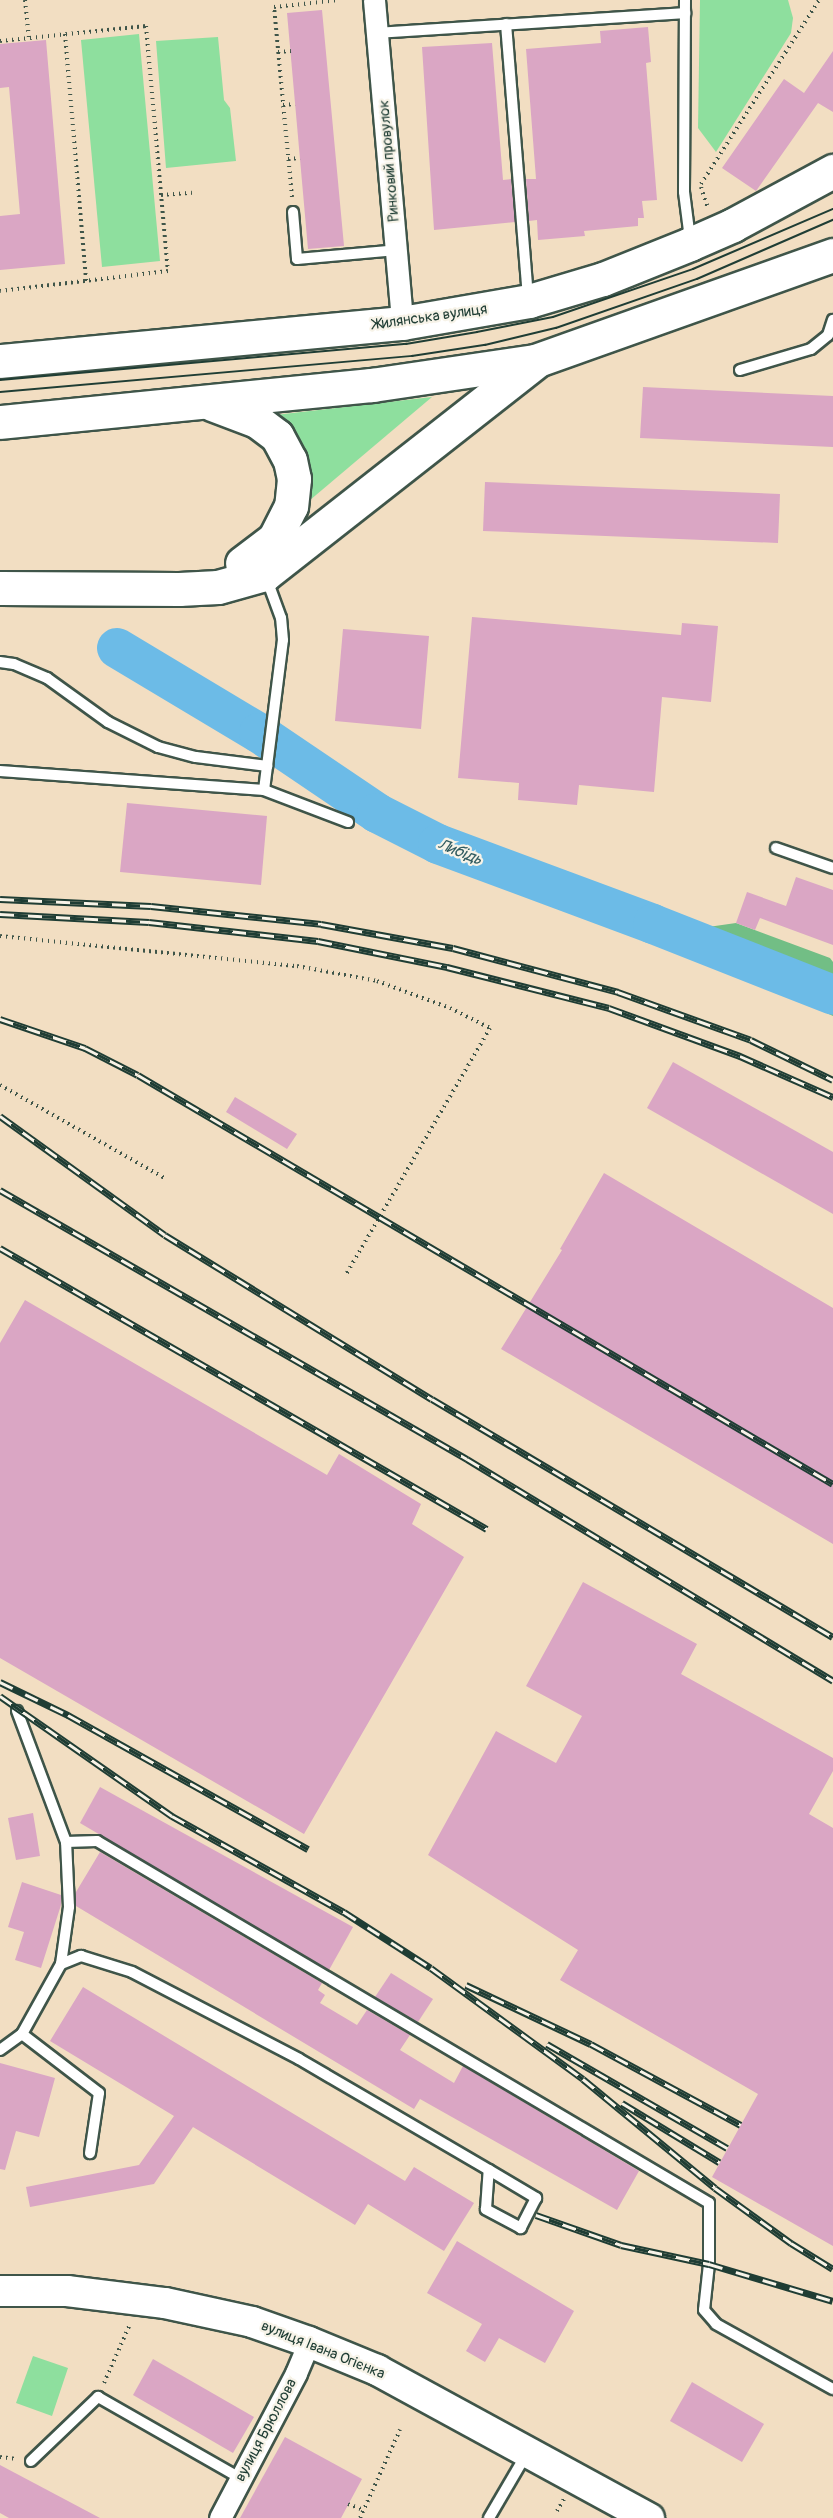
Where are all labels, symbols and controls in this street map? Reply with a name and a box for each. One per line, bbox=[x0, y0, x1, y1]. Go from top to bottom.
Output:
street label: Ринковий провулок bbox=[375, 99, 403, 223]
street label: Жилянська вулиця bbox=[372, 300, 488, 334]
water label: Либідь bbox=[435, 835, 485, 869]
street label: вулиця Івана Огієнка bbox=[258, 2317, 388, 2383]
street label: вулиця Брюллова bbox=[231, 2375, 301, 2485]

